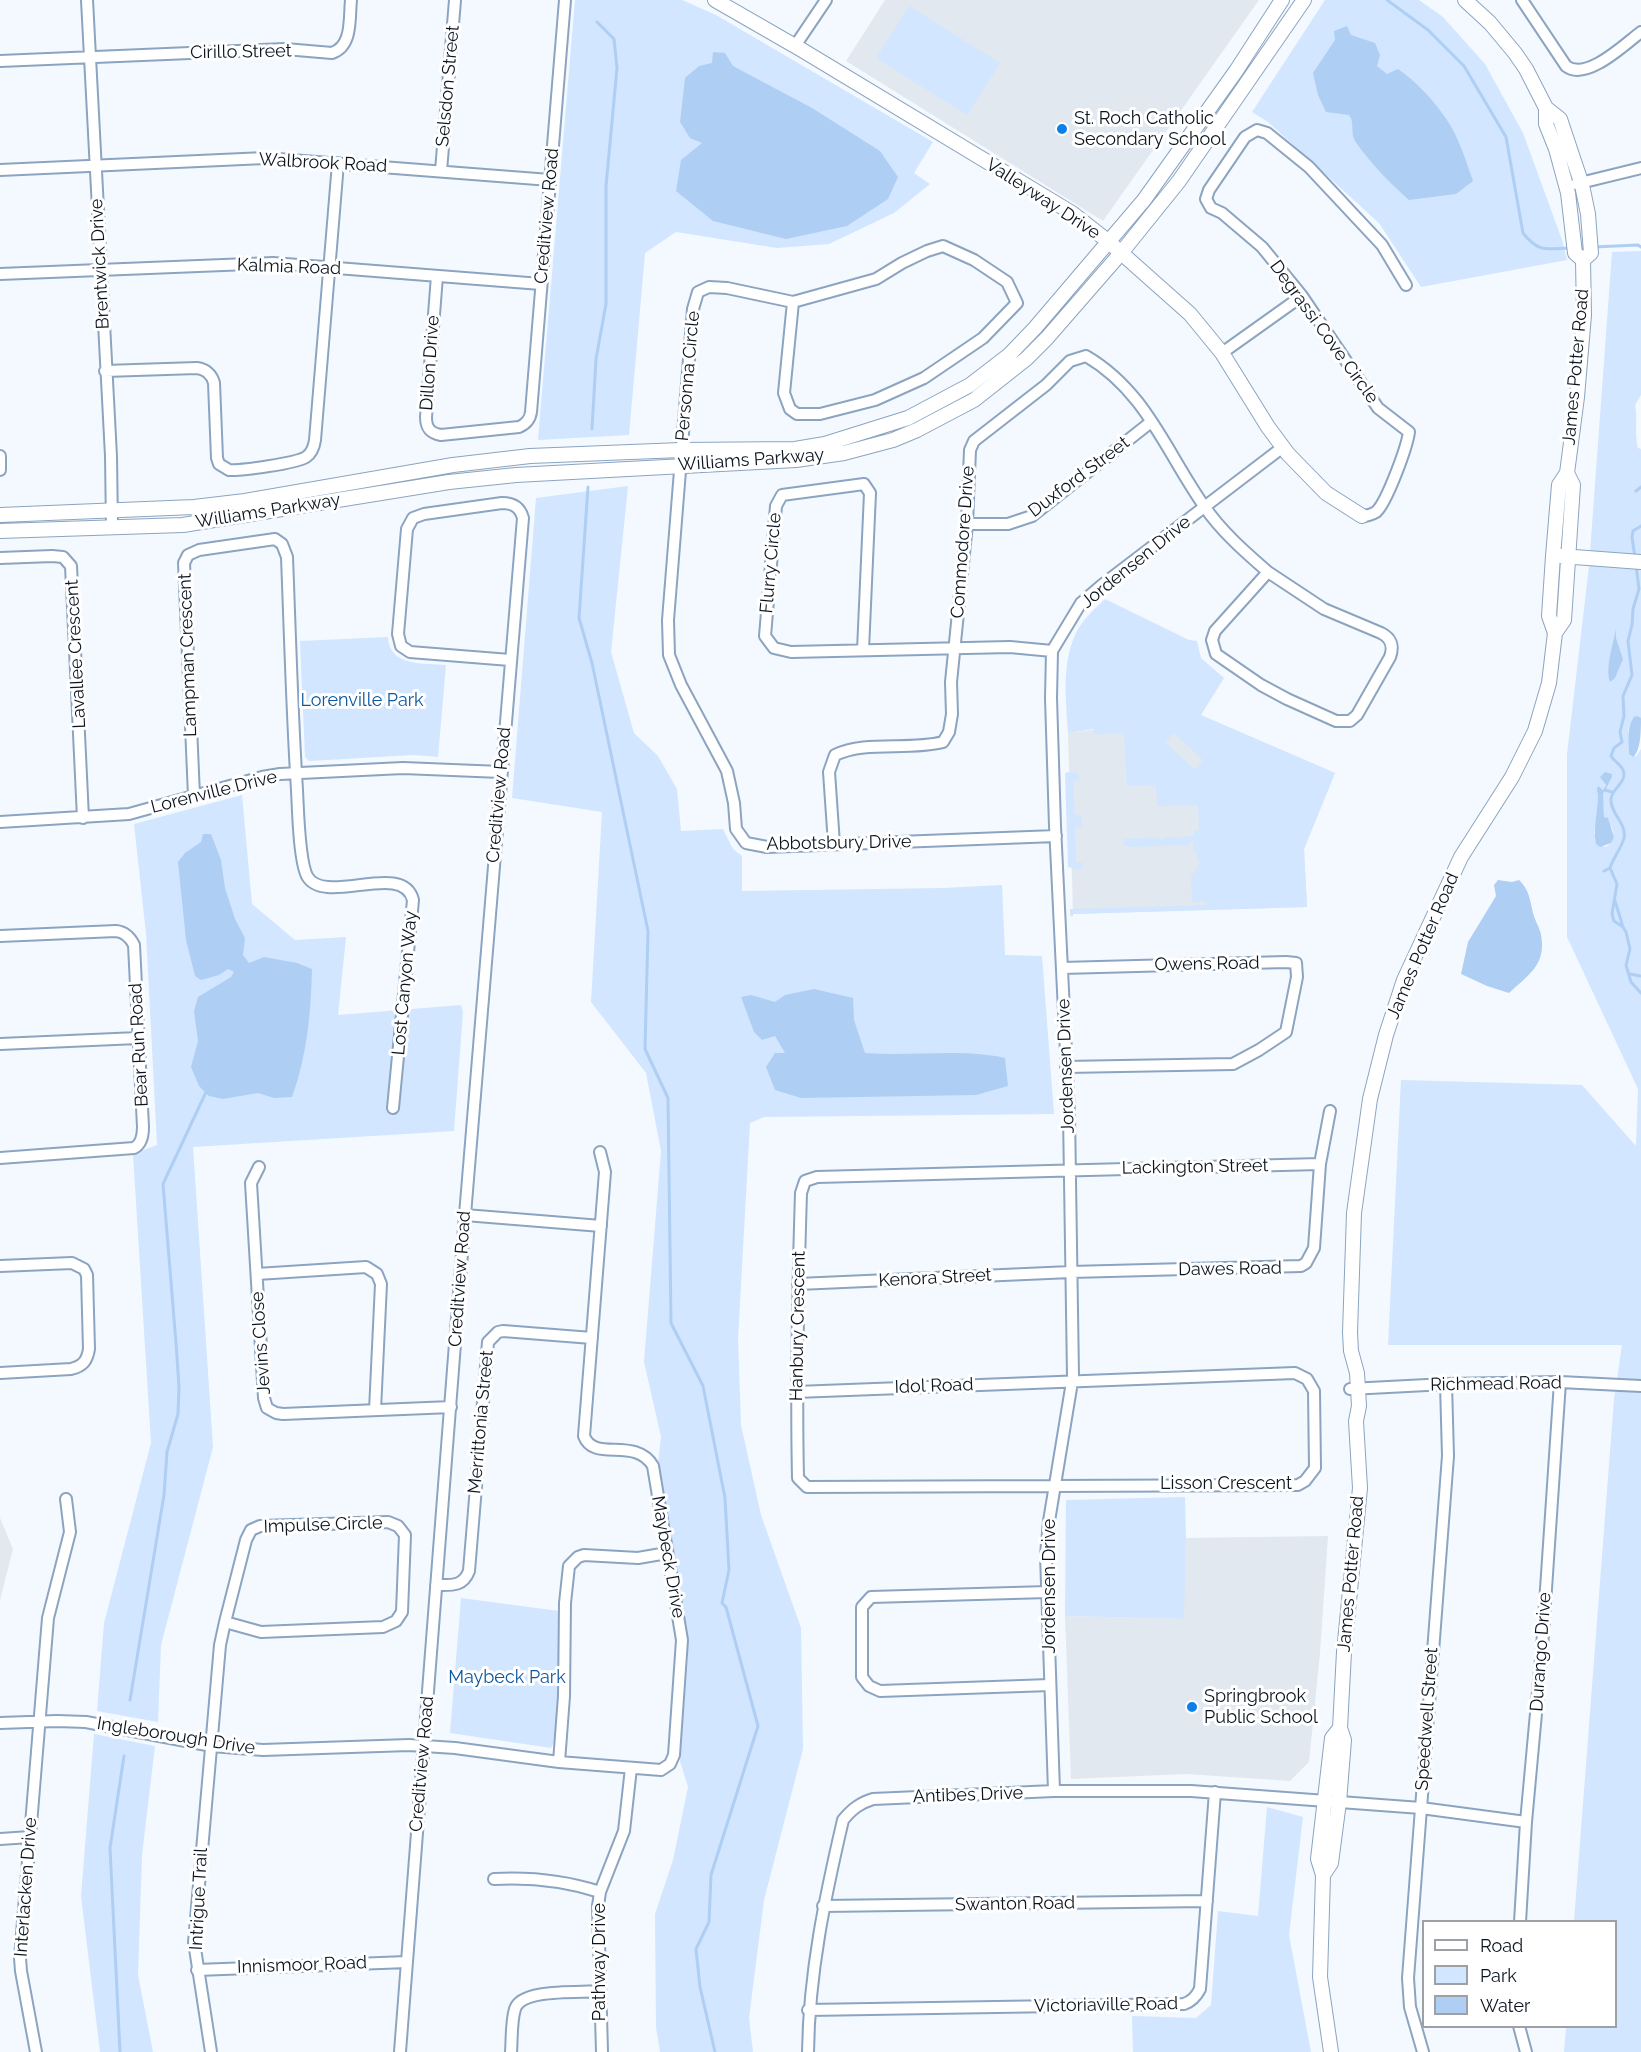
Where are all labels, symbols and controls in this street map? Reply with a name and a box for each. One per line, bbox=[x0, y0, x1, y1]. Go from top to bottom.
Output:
street label: Selsdon Street bbox=[432, 24, 464, 148]
street label: Cirillo Street bbox=[190, 40, 292, 64]
place label: St. Roch Catholic Secondary School bbox=[1074, 108, 1226, 150]
marker: St. Roch Catholic Secondary School bbox=[1055, 122, 1069, 136]
street label: Creditview Road bbox=[530, 147, 564, 285]
street label: Walbrook Road bbox=[258, 149, 388, 177]
street label: Valleyway Drive bbox=[982, 154, 1104, 244]
street label: Brentwick Drive bbox=[86, 198, 114, 330]
street label: Kalmia Road bbox=[236, 254, 342, 280]
street label: Degrassi Cove Circle bbox=[1265, 256, 1383, 408]
street label: James Potter Road bbox=[1558, 288, 1594, 446]
street label: Personna Circle bbox=[672, 310, 704, 442]
street label: Dillon Drive bbox=[416, 315, 444, 411]
street label: Duxford Street bbox=[1024, 432, 1134, 522]
street label: Williams Parkway bbox=[677, 444, 825, 476]
street label: Commodore Drive bbox=[947, 465, 979, 619]
street label: Williams Parkway bbox=[194, 489, 342, 533]
street label: Jordensen Drive bbox=[1077, 511, 1195, 613]
street label: Flurry Circle bbox=[756, 512, 786, 614]
street label: Lampman Crescent bbox=[174, 573, 202, 737]
street label: Lavallee Crescent bbox=[61, 579, 91, 729]
park label: Lorenville Park bbox=[300, 690, 424, 712]
street label: Creditview Road bbox=[482, 726, 516, 864]
street label: Lorenville Drive bbox=[149, 766, 279, 818]
street label: Abbotsbury Drive bbox=[766, 831, 912, 855]
street label: James Potter Road bbox=[1382, 870, 1464, 1022]
street label: Lost Canyon Way bbox=[388, 910, 422, 1056]
street label: Owens Road bbox=[1154, 952, 1260, 976]
street label: Bear Run Road bbox=[125, 983, 153, 1107]
street label: Jordensen Drive bbox=[1053, 998, 1079, 1134]
street label: Lackington Street bbox=[1121, 1155, 1269, 1179]
street label: Creditview Road bbox=[444, 1210, 476, 1348]
street label: Hanbury Crescent bbox=[786, 1251, 810, 1401]
street label: Dawes Road bbox=[1178, 1257, 1282, 1281]
street label: Kenora Street bbox=[878, 1264, 992, 1292]
street label: Jevins Close bbox=[247, 1291, 275, 1395]
street label: Merrittonia Street bbox=[464, 1349, 498, 1495]
street label: Richmead Road bbox=[1430, 1372, 1562, 1396]
street label: Idol Road bbox=[894, 1374, 974, 1398]
street label: Lisson Crescent bbox=[1160, 1473, 1292, 1495]
street label: Maybeck Drive bbox=[647, 1494, 689, 1620]
street label: James Potter Road bbox=[1333, 1495, 1369, 1653]
street label: Impulse Circle bbox=[263, 1512, 383, 1538]
street label: Jordensen Drive bbox=[1039, 1519, 1061, 1653]
street label: Durango Drive bbox=[1526, 1592, 1556, 1712]
street label: Speedwell Street bbox=[1411, 1647, 1443, 1791]
park label: Maybeck Park bbox=[448, 1667, 566, 1689]
place label: Springbrook Public School bbox=[1204, 1686, 1318, 1728]
street label: Creditview Road bbox=[405, 1695, 439, 1833]
marker: Springbrook Public School bbox=[1185, 1700, 1199, 1714]
street label: Ingleborough Drive bbox=[95, 1713, 257, 1759]
street label: Antibes Drive bbox=[912, 1782, 1024, 1808]
street label: Interlacken Drive bbox=[10, 1816, 42, 1958]
street label: Intrigue Trail bbox=[186, 1847, 212, 1951]
street label: Swanton Road bbox=[955, 1892, 1075, 1916]
street label: Pathway Drive bbox=[589, 1903, 611, 2021]
legend bbox=[1422, 1920, 1617, 2028]
text: Road bbox=[1480, 1935, 1523, 1956]
street label: Innismoor Road bbox=[237, 1952, 367, 1978]
text: Park bbox=[1480, 1965, 1517, 1986]
street label: Victoriaville Road bbox=[1034, 1993, 1178, 2017]
text: Water bbox=[1480, 1995, 1530, 2016]

